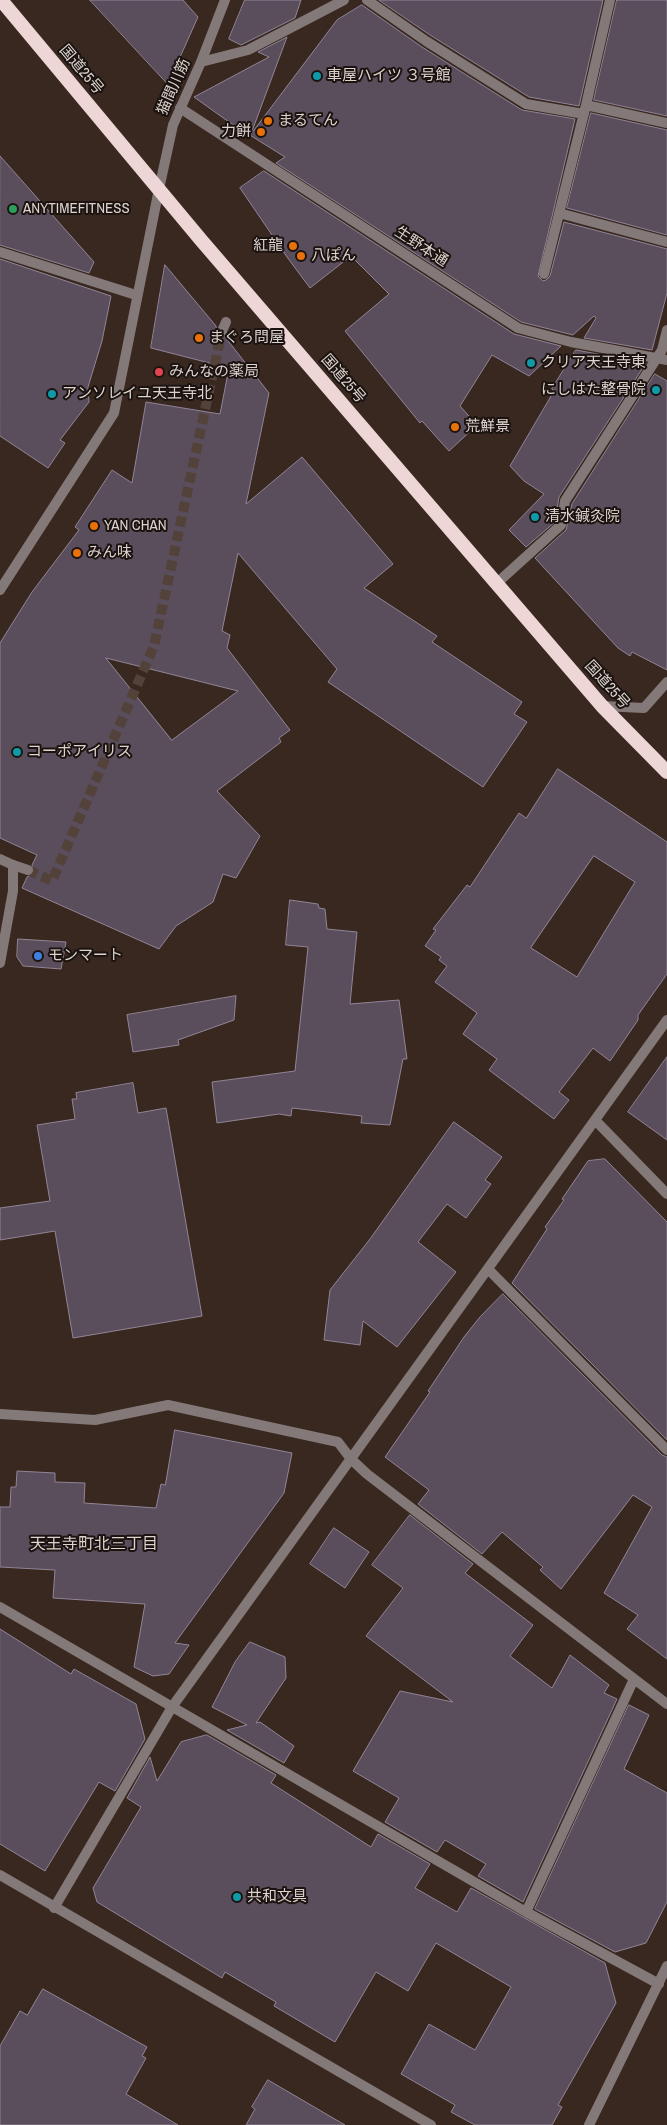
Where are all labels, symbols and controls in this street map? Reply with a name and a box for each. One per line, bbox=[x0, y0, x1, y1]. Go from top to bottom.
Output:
street label: 国道25号 bbox=[55, 42, 107, 98]
street label: 猫間川筋 bbox=[154, 56, 194, 118]
place label: 車屋ハイツ ３号館 bbox=[327, 67, 450, 85]
marker: 車屋ハイツ ３号館 bbox=[311, 70, 323, 82]
place label: まるてん bbox=[278, 112, 338, 130]
marker: まるてん bbox=[262, 115, 274, 127]
place label: 力餅 bbox=[221, 123, 251, 141]
marker: 力餅 bbox=[255, 126, 267, 138]
place label: ANYTIMEFITNESS bbox=[23, 200, 130, 218]
marker: ANYTIMEFITNESS bbox=[7, 203, 19, 215]
street label: 生野本通 bbox=[391, 223, 451, 271]
place label: 紅龍 bbox=[253, 237, 283, 255]
marker: 紅龍 bbox=[287, 240, 299, 252]
place label: 八ぽん bbox=[311, 247, 356, 265]
marker: 八ぽん bbox=[295, 250, 307, 262]
place label: まぐろ問屋 bbox=[209, 329, 284, 347]
marker: まぐろ問屋 bbox=[193, 332, 205, 344]
street label: 国道25号 bbox=[317, 351, 369, 407]
place label: クリア天王寺東 bbox=[541, 354, 646, 372]
marker: クリア天王寺東 bbox=[525, 357, 537, 369]
place label: みんなの薬局 bbox=[169, 363, 259, 381]
marker: みんなの薬局 bbox=[153, 366, 165, 378]
place label: にしはた整骨院 bbox=[541, 381, 646, 399]
marker: にしはた整骨院 bbox=[650, 384, 662, 396]
place label: アンソレイユ天王寺北 bbox=[62, 385, 212, 403]
marker: アンソレイユ天王寺北 bbox=[46, 388, 58, 400]
place label: 荒鮮景 bbox=[465, 418, 510, 436]
marker: 荒鮮景 bbox=[449, 421, 461, 433]
place label: 清水鍼灸院 bbox=[545, 508, 620, 526]
marker: 清水鍼灸院 bbox=[529, 511, 541, 523]
place label: YAN CHAN bbox=[104, 517, 167, 535]
marker: YAN CHAN bbox=[88, 520, 100, 532]
place label: みん味 bbox=[87, 544, 132, 562]
marker: みん味 bbox=[71, 547, 83, 559]
street label: 国道25号 bbox=[581, 657, 633, 713]
place label: コーポアイリス bbox=[27, 743, 132, 761]
marker: コーポアイリス bbox=[11, 746, 23, 758]
place label: モンマート bbox=[48, 947, 123, 965]
marker: モンマート bbox=[32, 950, 44, 962]
district label: 天王寺町北三丁目 bbox=[30, 1535, 158, 1555]
place label: 共和文具 bbox=[247, 1888, 307, 1906]
marker: 共和文具 bbox=[231, 1891, 243, 1903]

